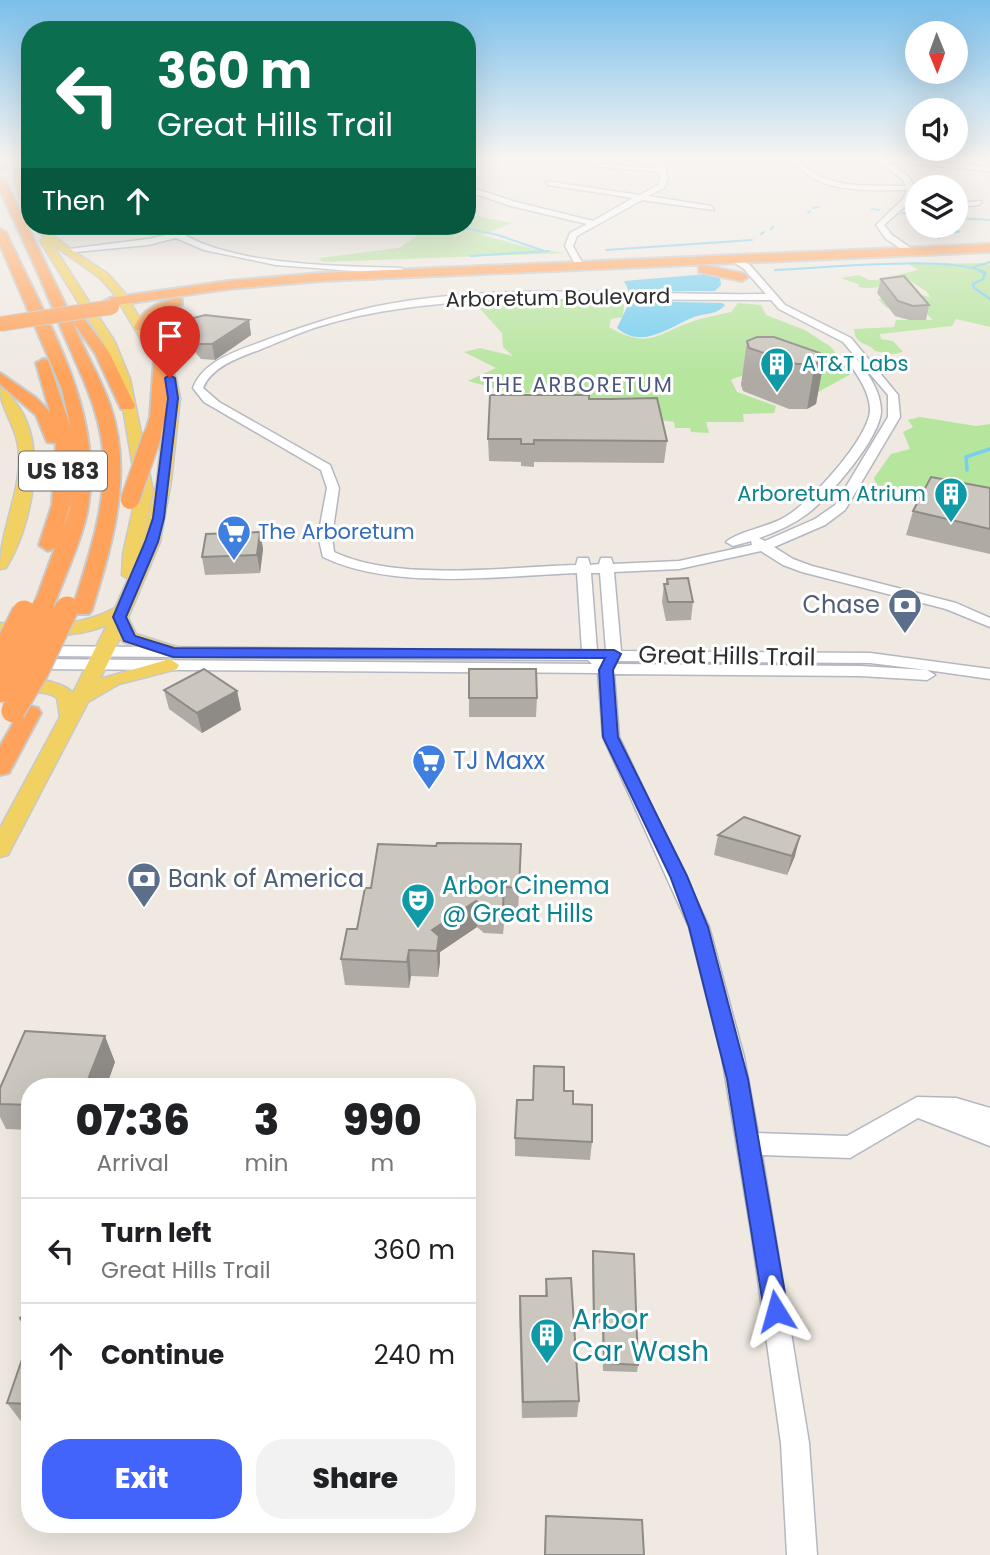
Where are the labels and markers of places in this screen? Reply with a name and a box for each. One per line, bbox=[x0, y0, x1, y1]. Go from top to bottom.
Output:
pin bbox=[140, 306, 200, 378]
building icon: AT&T Labs bbox=[758, 345, 796, 394]
place label: AT&T Labs bbox=[802, 349, 908, 378]
building icon: Arboretum Atrium bbox=[932, 475, 970, 524]
place label: Arboretum Atrium bbox=[737, 479, 926, 508]
supermarket icon: The Arboretum bbox=[215, 513, 253, 562]
place label: The Arboretum bbox=[258, 517, 415, 546]
bank icon: Chase bbox=[886, 586, 924, 635]
place label: Chase bbox=[802, 588, 880, 621]
supermarket icon: TJ Maxx bbox=[410, 742, 448, 791]
place label: TJ Maxx bbox=[453, 744, 545, 777]
bank icon: Bank of America bbox=[125, 860, 163, 909]
place label: Bank of America bbox=[168, 862, 364, 895]
place label: Arbor Cinema @ Great Hills bbox=[442, 869, 610, 930]
theatre icon: Arbor Cinema @ Great Hills bbox=[399, 881, 437, 930]
place label: Arbor Car Wash bbox=[572, 1300, 709, 1371]
building icon: Arbor Car Wash bbox=[528, 1316, 566, 1365]

